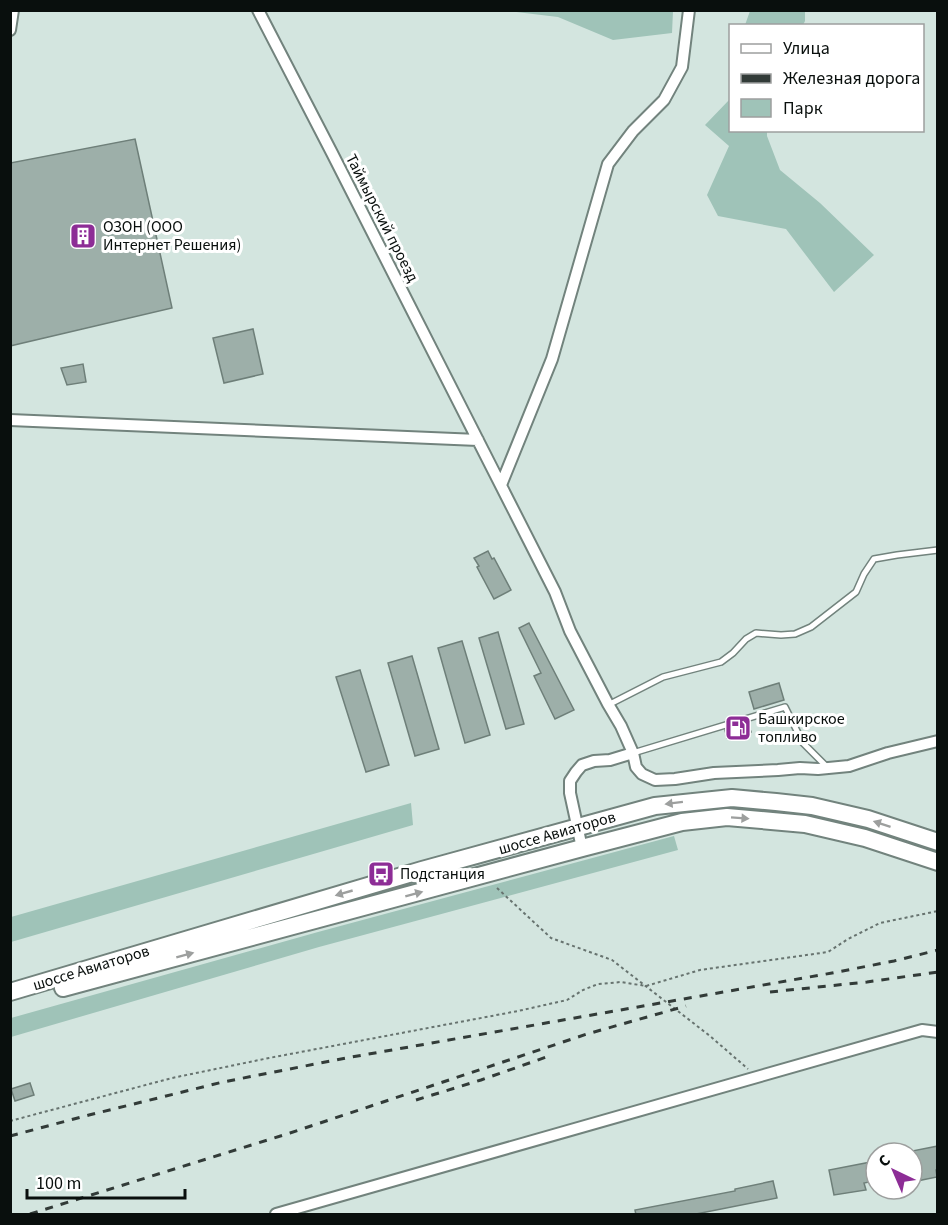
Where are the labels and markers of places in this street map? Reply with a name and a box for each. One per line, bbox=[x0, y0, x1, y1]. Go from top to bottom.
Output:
place label: ОЗОН (ООО Интернет Решения) bbox=[103, 216, 241, 256]
building icon: ОЗОН (ООО Интернет Решения) bbox=[68, 221, 98, 251]
place label: Башкирское топливо bbox=[758, 708, 845, 748]
fuel station icon: Башкирское топливо bbox=[723, 713, 753, 743]
bus stop icon: Подстанция bbox=[366, 859, 396, 889]
place label: Подстанция bbox=[400, 863, 485, 885]

